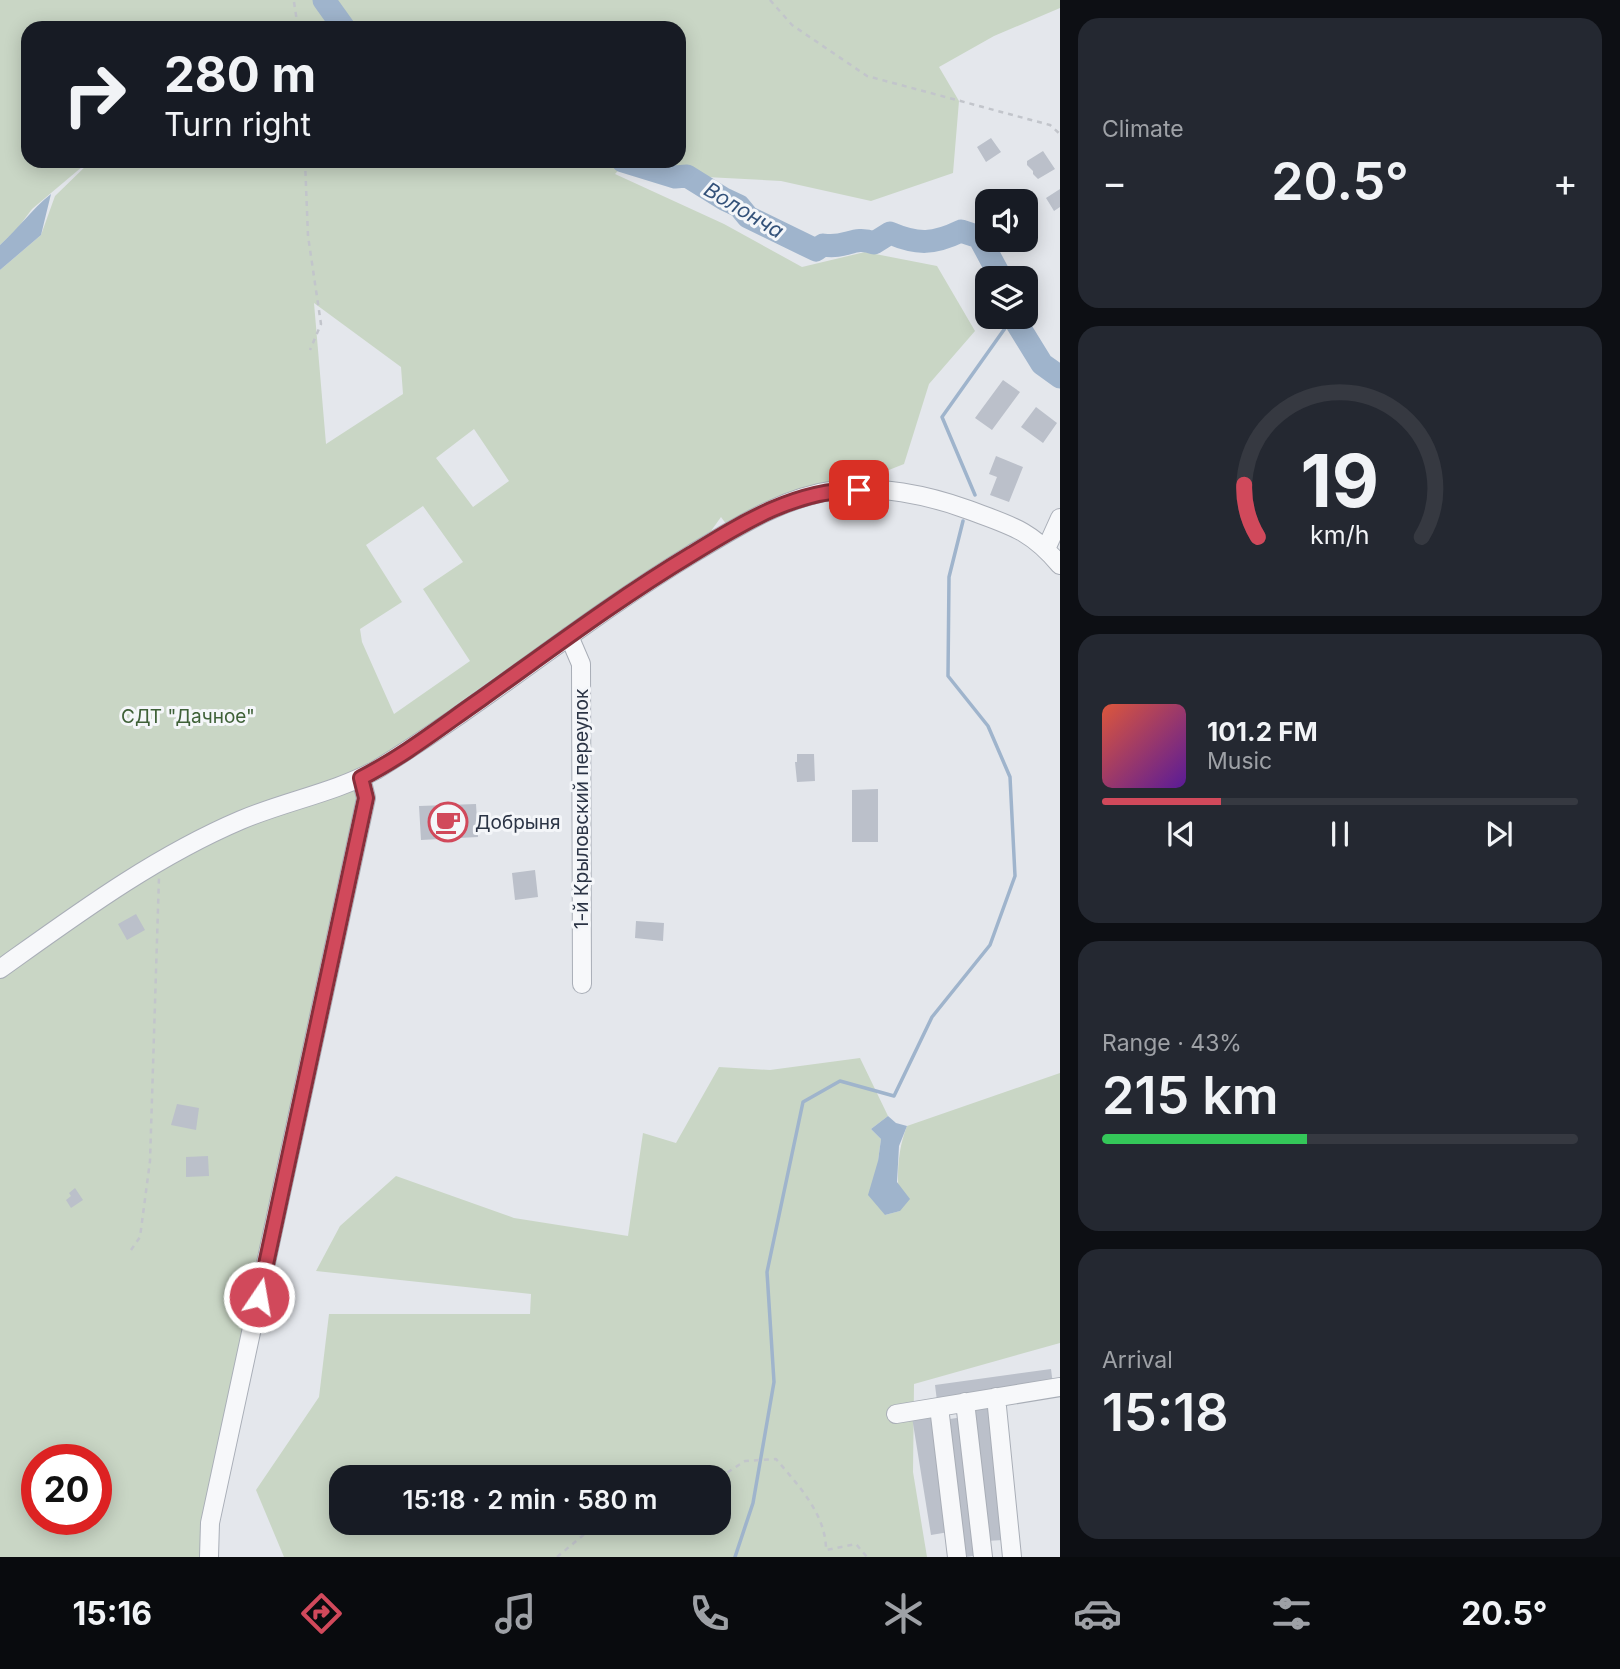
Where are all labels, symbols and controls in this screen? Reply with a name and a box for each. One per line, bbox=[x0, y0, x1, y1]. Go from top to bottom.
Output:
text: 280 m bbox=[164, 45, 316, 104]
icon: right bbox=[49, 49, 140, 140]
text: Turn right bbox=[164, 105, 311, 144]
text: Climate bbox=[1102, 115, 1184, 143]
text: 20.5° bbox=[1271, 150, 1409, 213]
text: − bbox=[1102, 159, 1127, 205]
text: + bbox=[1553, 159, 1578, 205]
water label: Волонча bbox=[700, 176, 788, 244]
map controls bbox=[975, 189, 1038, 329]
button: sound bbox=[975, 189, 1038, 252]
button: layers bbox=[975, 266, 1038, 329]
text: 19 bbox=[1301, 436, 1379, 525]
pin bbox=[829, 460, 889, 520]
icon: arrive bbox=[840, 471, 878, 509]
text: km/h bbox=[1310, 519, 1370, 549]
street label: 1-й Крыловский переулок bbox=[570, 688, 593, 929]
park label: СДТ "Дачное" bbox=[121, 705, 255, 728]
text: 101.2 FM bbox=[1207, 716, 1318, 747]
text: Music bbox=[1207, 747, 1272, 775]
cafe icon: Добрыня bbox=[427, 801, 469, 843]
place label: Добрыня bbox=[475, 811, 561, 834]
icon: previous bbox=[1162, 815, 1200, 853]
icon: pause bbox=[1321, 815, 1359, 853]
icon: next bbox=[1480, 815, 1518, 853]
text: Range · 43% bbox=[1102, 1029, 1242, 1057]
text: 215 km bbox=[1102, 1064, 1279, 1127]
position arrow bbox=[222, 1260, 296, 1334]
text: Arrival bbox=[1102, 1346, 1173, 1374]
text: 15:18 bbox=[1102, 1381, 1229, 1444]
speed limit sign: 20 bbox=[21, 1444, 112, 1535]
text: 15:18 · 2 min · 580 m bbox=[402, 1484, 658, 1515]
icon: directions bbox=[297, 1589, 346, 1638]
icon: music bbox=[491, 1589, 540, 1638]
icon: phone bbox=[685, 1589, 734, 1638]
icon: climate bbox=[879, 1589, 928, 1638]
icon: car bbox=[1073, 1589, 1122, 1638]
icon: filters bbox=[1267, 1589, 1316, 1638]
text: 15:16 bbox=[73, 1594, 152, 1633]
text: 20.5° bbox=[1461, 1594, 1547, 1633]

